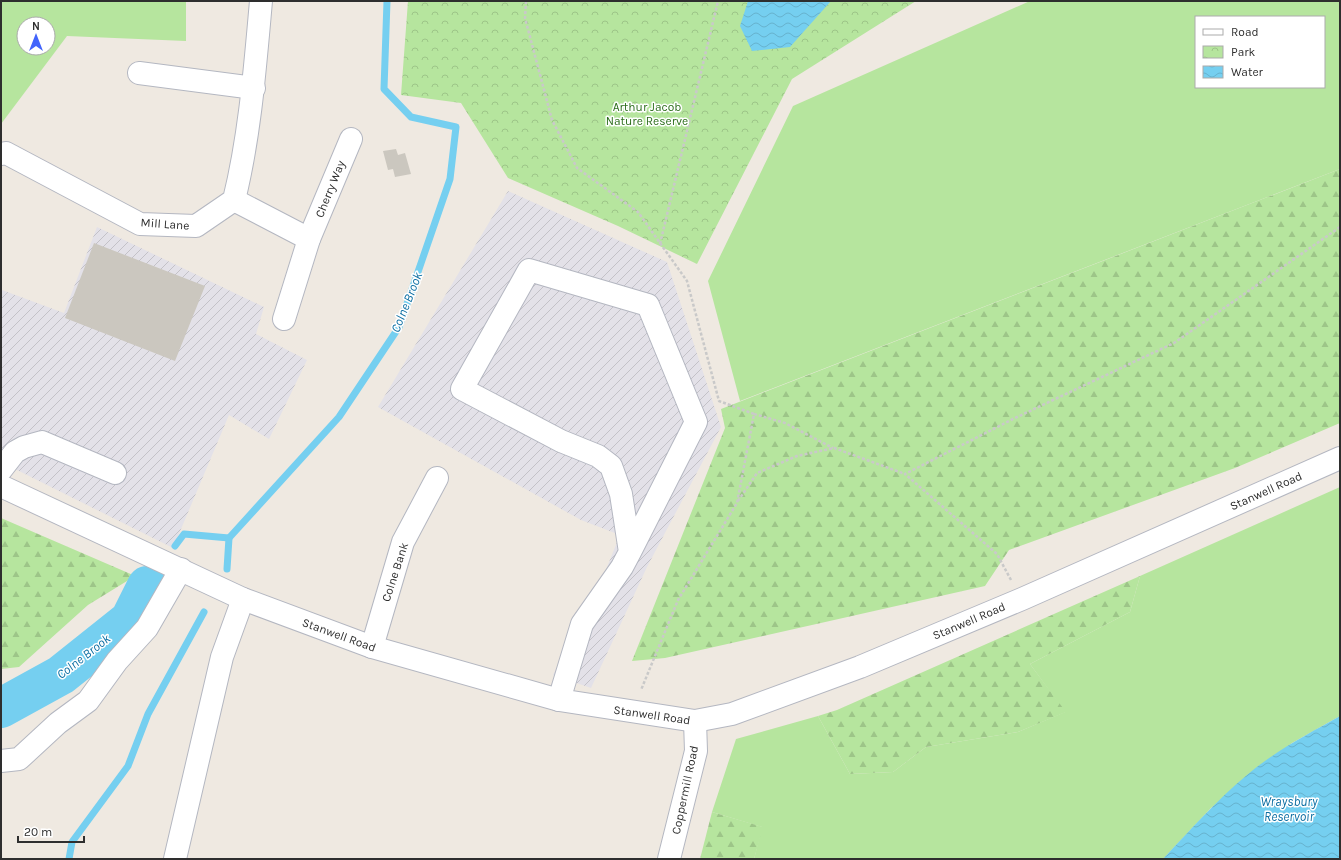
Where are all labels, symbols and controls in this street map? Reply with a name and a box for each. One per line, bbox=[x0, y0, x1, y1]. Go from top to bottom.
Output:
north arrow bbox=[16, 16, 56, 56]
legend bbox=[1195, 16, 1325, 88]
text: N bbox=[32, 20, 40, 33]
text: Road bbox=[1231, 25, 1259, 39]
text: Park bbox=[1231, 45, 1256, 59]
text: Water bbox=[1231, 65, 1264, 79]
park label: Arthur Jacob Nature Reserve bbox=[606, 100, 688, 128]
street label: Cherry Way bbox=[312, 158, 348, 220]
street label: Mill Lane bbox=[140, 215, 190, 233]
water label: Colne Brook bbox=[388, 269, 426, 335]
street label: Stanwell Road bbox=[1228, 469, 1304, 513]
street label: Colne Bank bbox=[379, 540, 411, 603]
street label: Stanwell Road bbox=[931, 599, 1007, 643]
street label: Stanwell Road bbox=[300, 615, 378, 655]
water label: Colne Brook bbox=[54, 631, 113, 682]
street label: Stanwell Road bbox=[613, 703, 691, 727]
street label: Coppermill Road bbox=[669, 744, 701, 836]
water label: Wraysbury Reservoir bbox=[1261, 794, 1318, 824]
scale bar bbox=[18, 818, 84, 844]
text: 20 m bbox=[24, 825, 52, 839]

